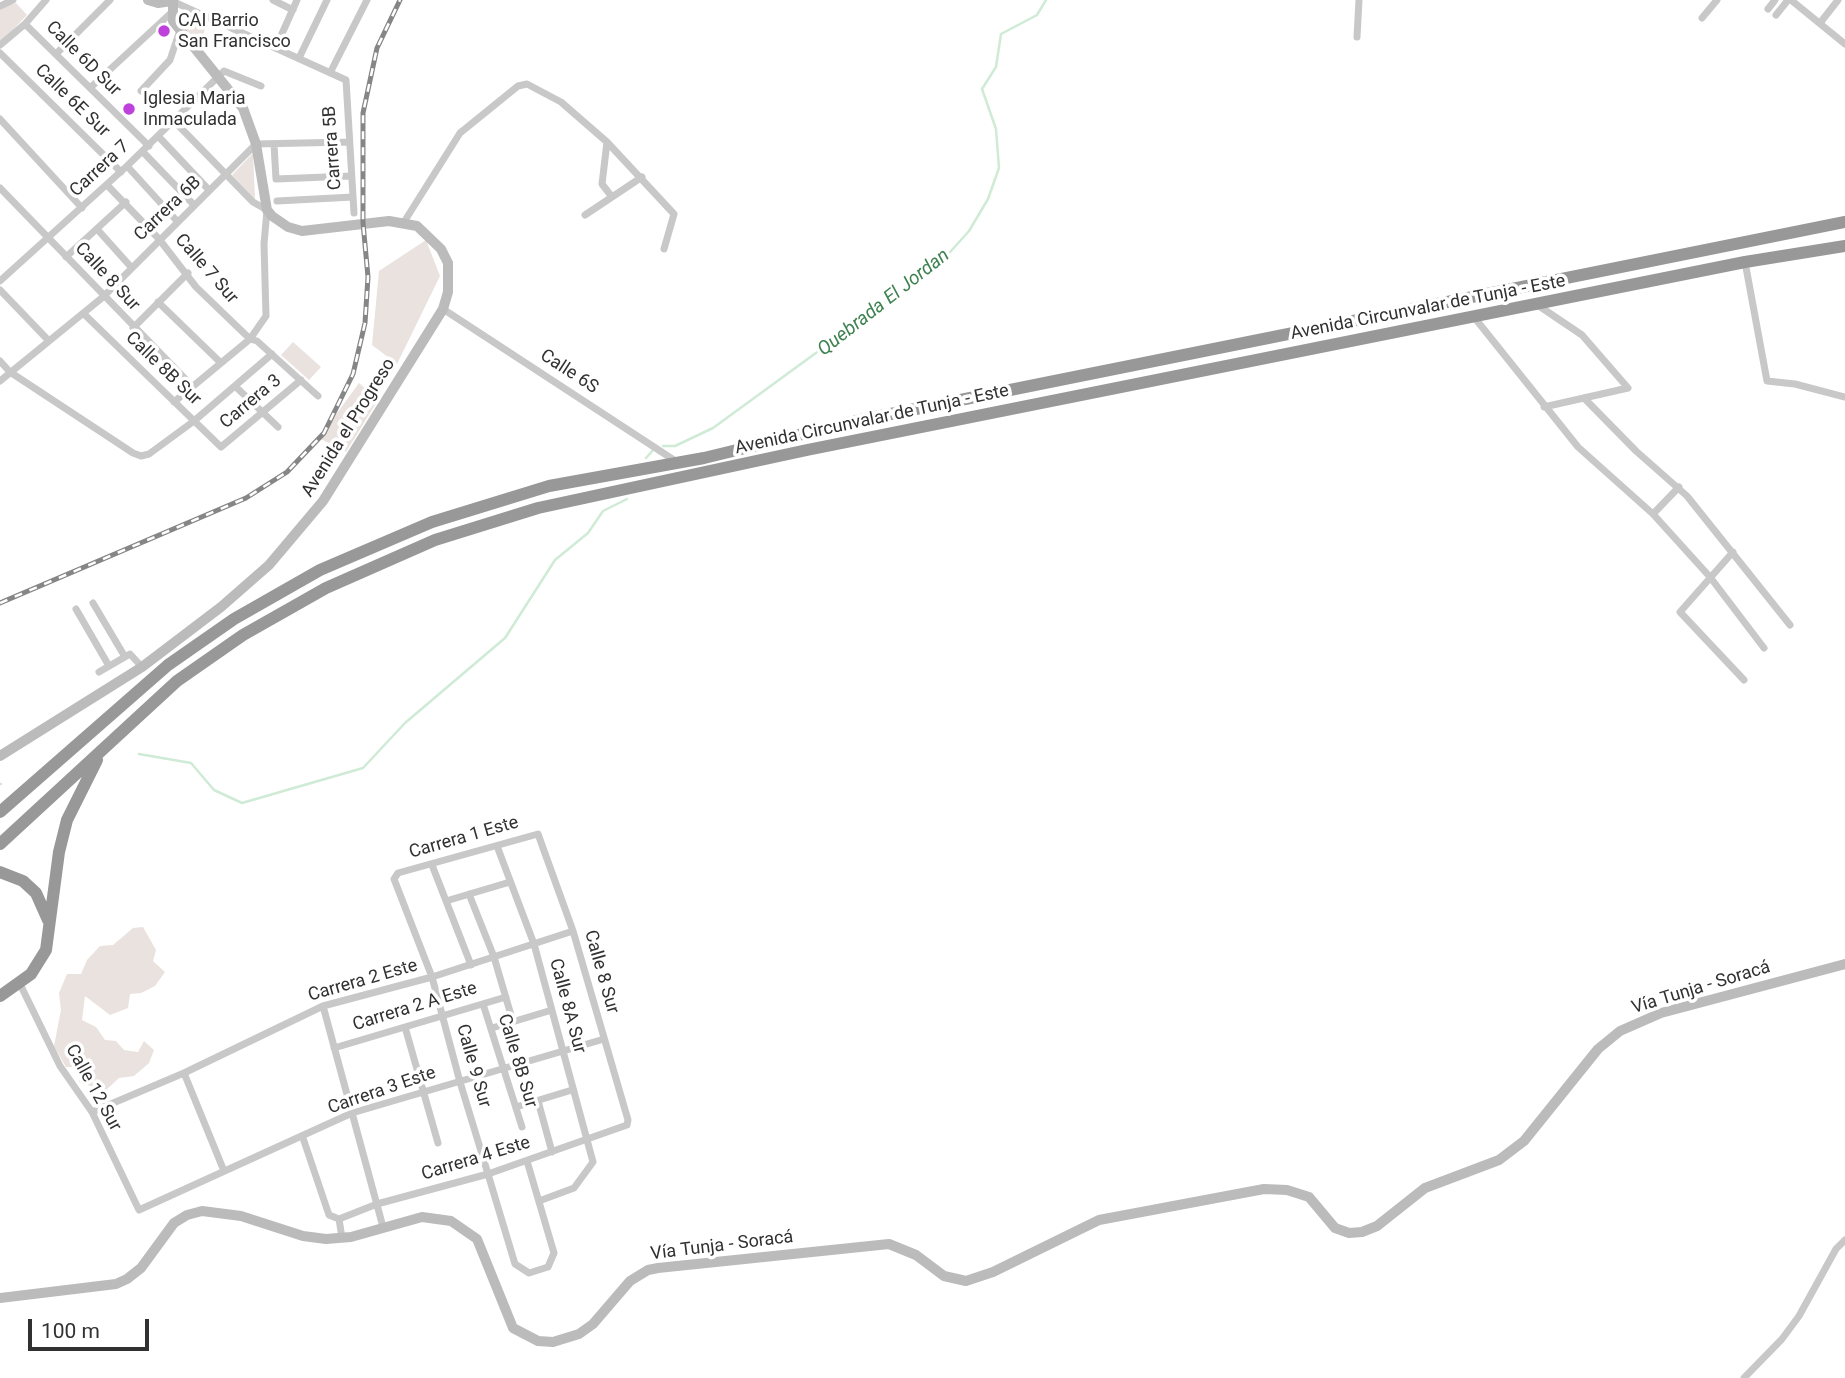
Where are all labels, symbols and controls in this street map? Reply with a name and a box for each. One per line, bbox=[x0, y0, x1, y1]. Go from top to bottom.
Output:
place label: CAI Barrio San Francisco bbox=[178, 10, 291, 52]
street label: Calle 6D Sur bbox=[41, 17, 125, 101]
marker: CAI Barrio San Francisco bbox=[156, 23, 172, 39]
street label: Calle 6E Sur bbox=[30, 60, 114, 142]
place label: Iglesia Maria Inmaculada bbox=[143, 88, 246, 130]
marker: Iglesia Maria Inmaculada bbox=[121, 101, 137, 117]
street label: Carrera 5B bbox=[319, 105, 347, 191]
street label: Carrera 7 bbox=[66, 136, 134, 202]
street label: Carrera 6B bbox=[130, 172, 206, 246]
street label: Calle 7 Sur bbox=[170, 230, 242, 308]
street label: Calle 8 Sur bbox=[70, 238, 144, 316]
water label: Quebrada El Jordan bbox=[814, 244, 954, 362]
street label: Avenida Circunvalar de Tunja - Este bbox=[1289, 271, 1567, 345]
street label: Calle 8B Sur bbox=[121, 328, 205, 410]
street label: Calle 6S bbox=[536, 345, 602, 399]
street label: Avenida el Progreso bbox=[298, 355, 400, 501]
street label: Carrera 3 bbox=[216, 370, 286, 434]
street label: Avenida Circunvalar de Tunja - Este bbox=[733, 380, 1011, 460]
street label: Carrera 1 Este bbox=[407, 812, 521, 864]
street label: Calle 8 Sur bbox=[579, 928, 623, 1016]
street label: Carrera 2 Este bbox=[306, 955, 420, 1007]
street label: Calle 8A Sur bbox=[544, 956, 590, 1056]
street label: Vía Tunja - Soracá bbox=[1629, 957, 1773, 1019]
street label: Carrera 2 A Este bbox=[350, 978, 480, 1036]
street label: Calle 8B Sur bbox=[493, 1012, 541, 1110]
street label: Calle 9 Sur bbox=[451, 1022, 495, 1110]
street label: Calle 12 Sur bbox=[60, 1041, 126, 1135]
street label: Carrera 3 Este bbox=[325, 1062, 439, 1120]
street label: Carrera 4 Este bbox=[419, 1132, 533, 1186]
street label: Vía Tunja - Soracá bbox=[649, 1227, 795, 1265]
scale bar bbox=[32, 1304, 152, 1348]
text: 100 m bbox=[41, 1319, 100, 1343]

